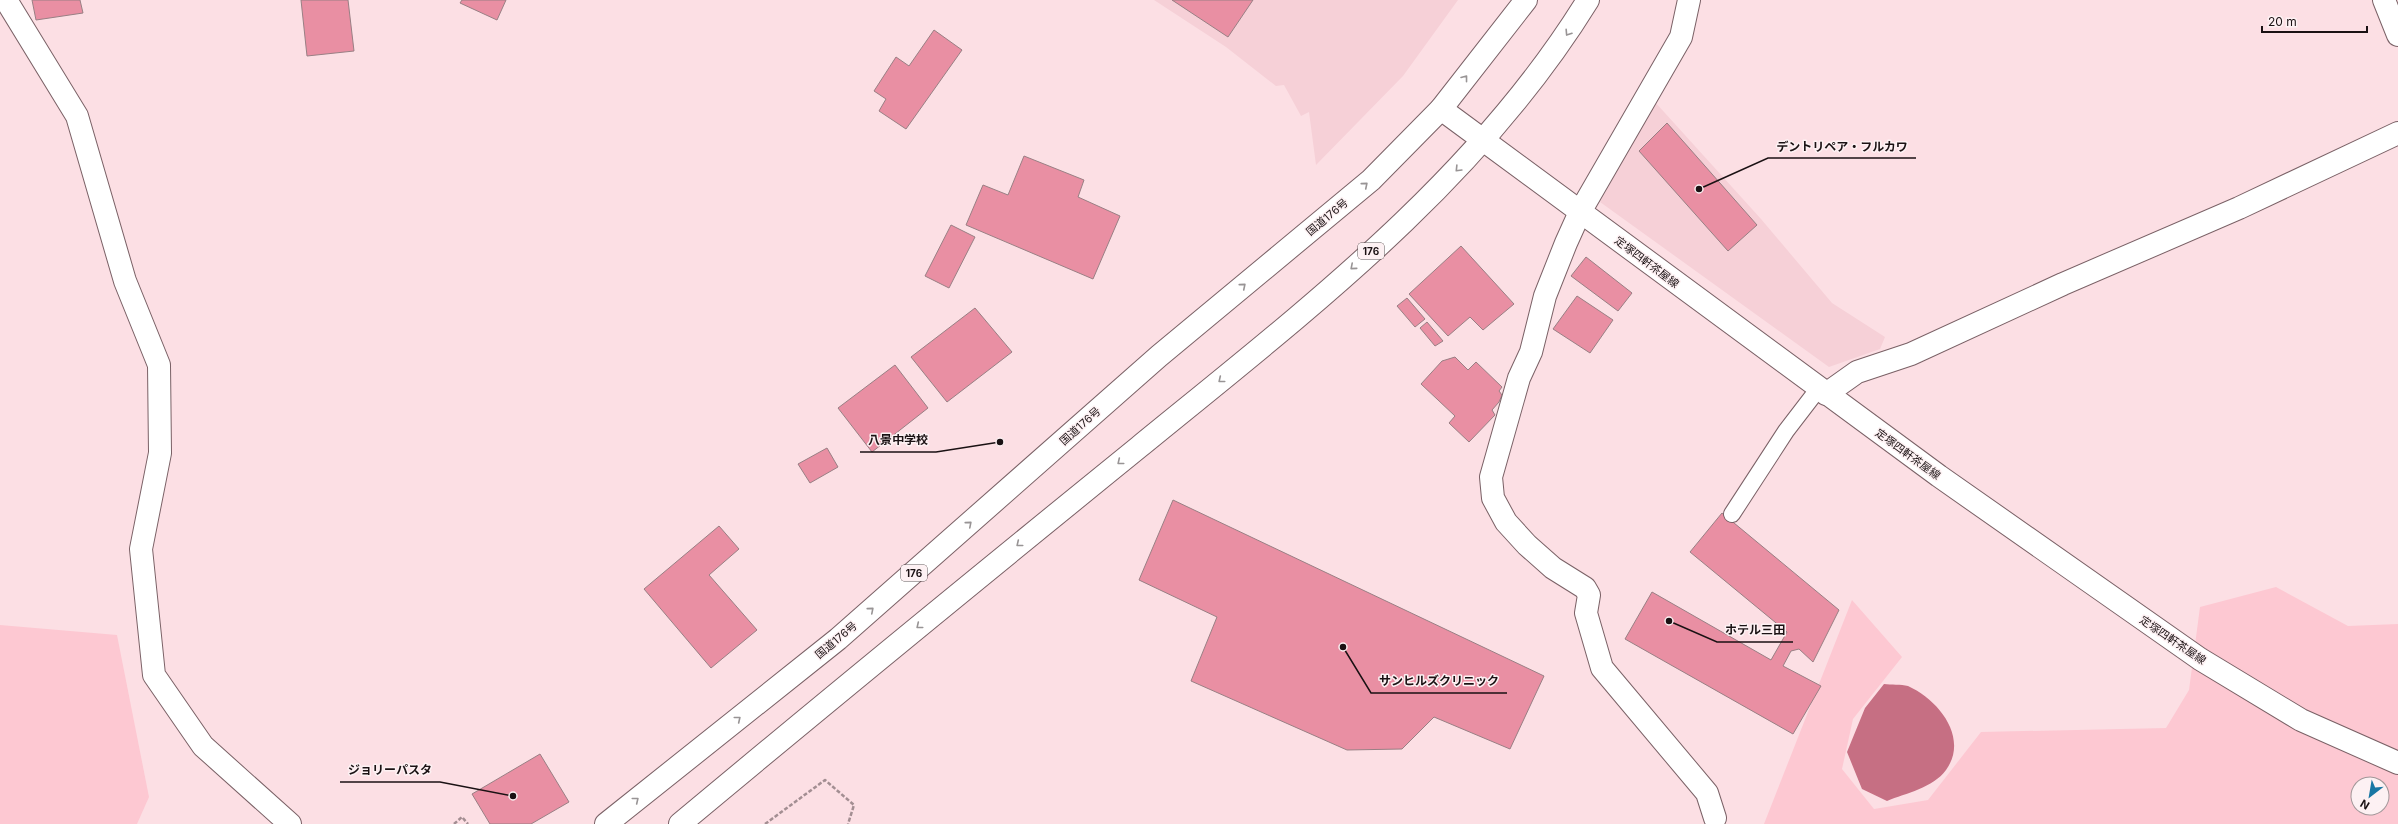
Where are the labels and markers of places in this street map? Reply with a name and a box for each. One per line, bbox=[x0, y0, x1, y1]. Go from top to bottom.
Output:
callout: デントリペア・フルカワ bbox=[1768, 134, 1916, 158]
callout: 八景中学校 bbox=[860, 428, 936, 452]
callout: ホテル三田 bbox=[1717, 618, 1793, 642]
callout: サンヒルズクリニック bbox=[1371, 669, 1507, 693]
callout: ジョリーパスタ bbox=[340, 758, 440, 782]

